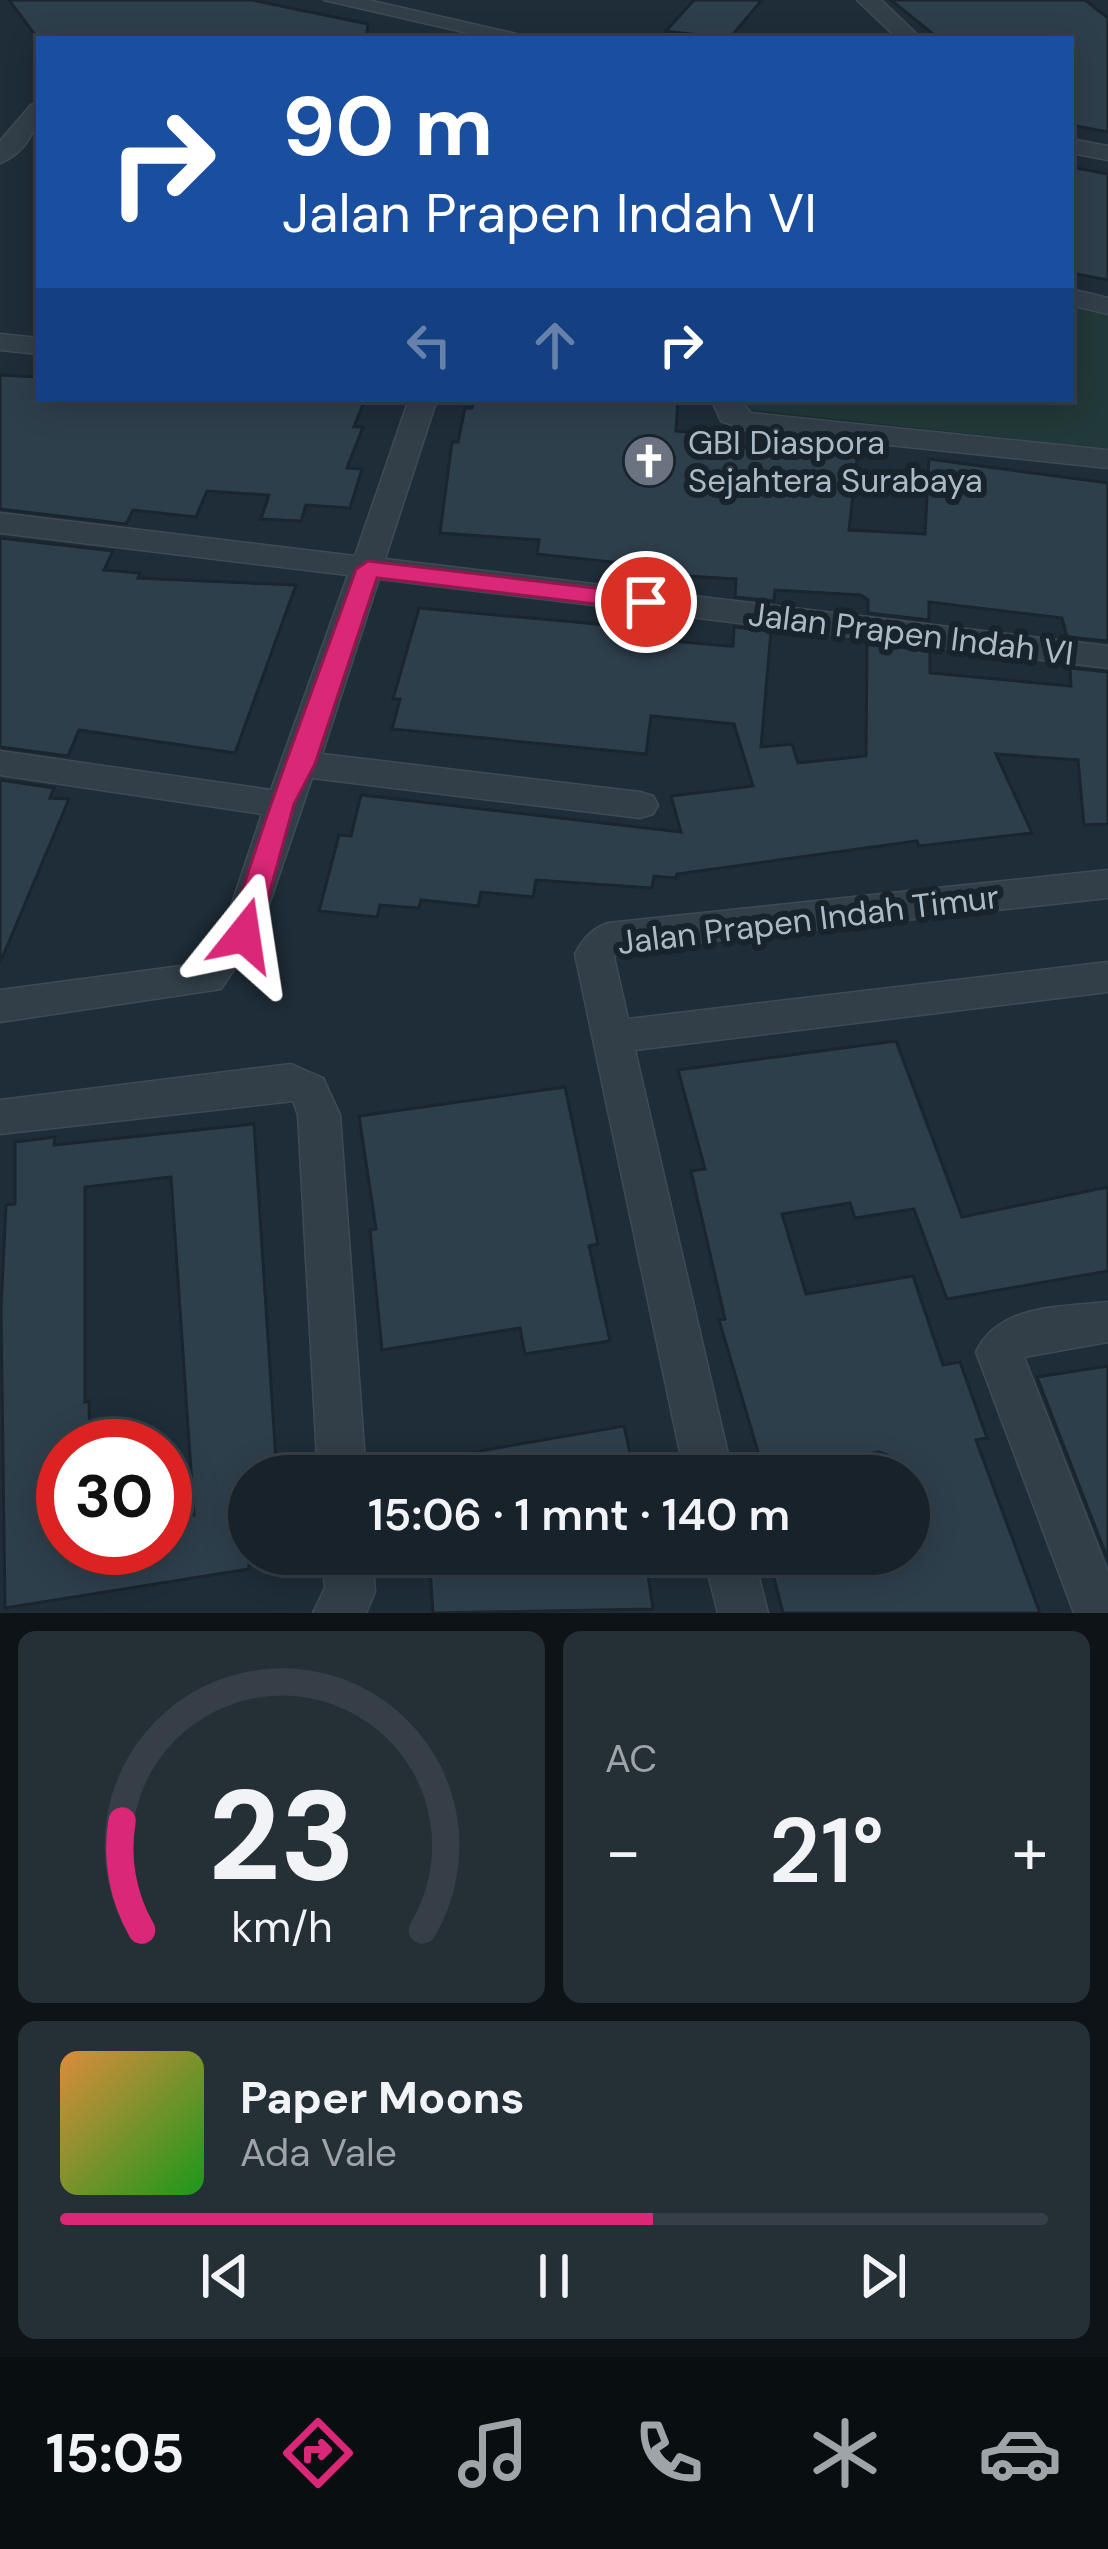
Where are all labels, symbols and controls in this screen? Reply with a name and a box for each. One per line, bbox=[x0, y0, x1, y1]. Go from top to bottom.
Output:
text: 90 m bbox=[282, 72, 493, 181]
icon: right bbox=[84, 84, 240, 240]
text: Jalan Prapen Indah VI bbox=[282, 178, 817, 249]
icon: left bbox=[396, 312, 462, 378]
icon: ahead bbox=[522, 312, 588, 378]
icon: right bbox=[648, 312, 714, 378]
place label: GBI Diaspora Sejahtera Surabaya bbox=[688, 421, 983, 502]
church icon: GBI Diaspora Sejahtera Surabaya bbox=[621, 433, 677, 489]
pin bbox=[595, 551, 697, 653]
icon: arrive bbox=[613, 569, 679, 635]
street label: Jalan Prapen Indah VI bbox=[746, 592, 1076, 675]
position arrow bbox=[181, 872, 307, 998]
street label: Jalan Prapen Indah Timur bbox=[615, 875, 1001, 964]
speed limit sign: 30 bbox=[36, 1419, 192, 1575]
text: 15:06 · 1 mnt · 140 m bbox=[368, 1485, 790, 1544]
text: AC bbox=[605, 1733, 657, 1784]
text: 23 bbox=[208, 1755, 355, 1918]
text: 21° bbox=[769, 1793, 884, 1910]
text: − bbox=[605, 1809, 641, 1894]
text: + bbox=[1012, 1809, 1048, 1894]
text: km/h bbox=[231, 1899, 332, 1955]
text: Paper Moons bbox=[240, 2068, 525, 2127]
text: Ada Vale bbox=[240, 2127, 397, 2178]
icon: previous bbox=[192, 2243, 258, 2309]
icon: pause bbox=[521, 2243, 587, 2309]
icon: next bbox=[850, 2243, 916, 2309]
icon: directions bbox=[276, 2411, 360, 2495]
icon: music bbox=[451, 2411, 535, 2495]
icon: phone bbox=[627, 2411, 711, 2495]
icon: climate bbox=[803, 2411, 887, 2495]
icon: car bbox=[978, 2411, 1062, 2495]
text: 15:05 bbox=[46, 2418, 184, 2489]

